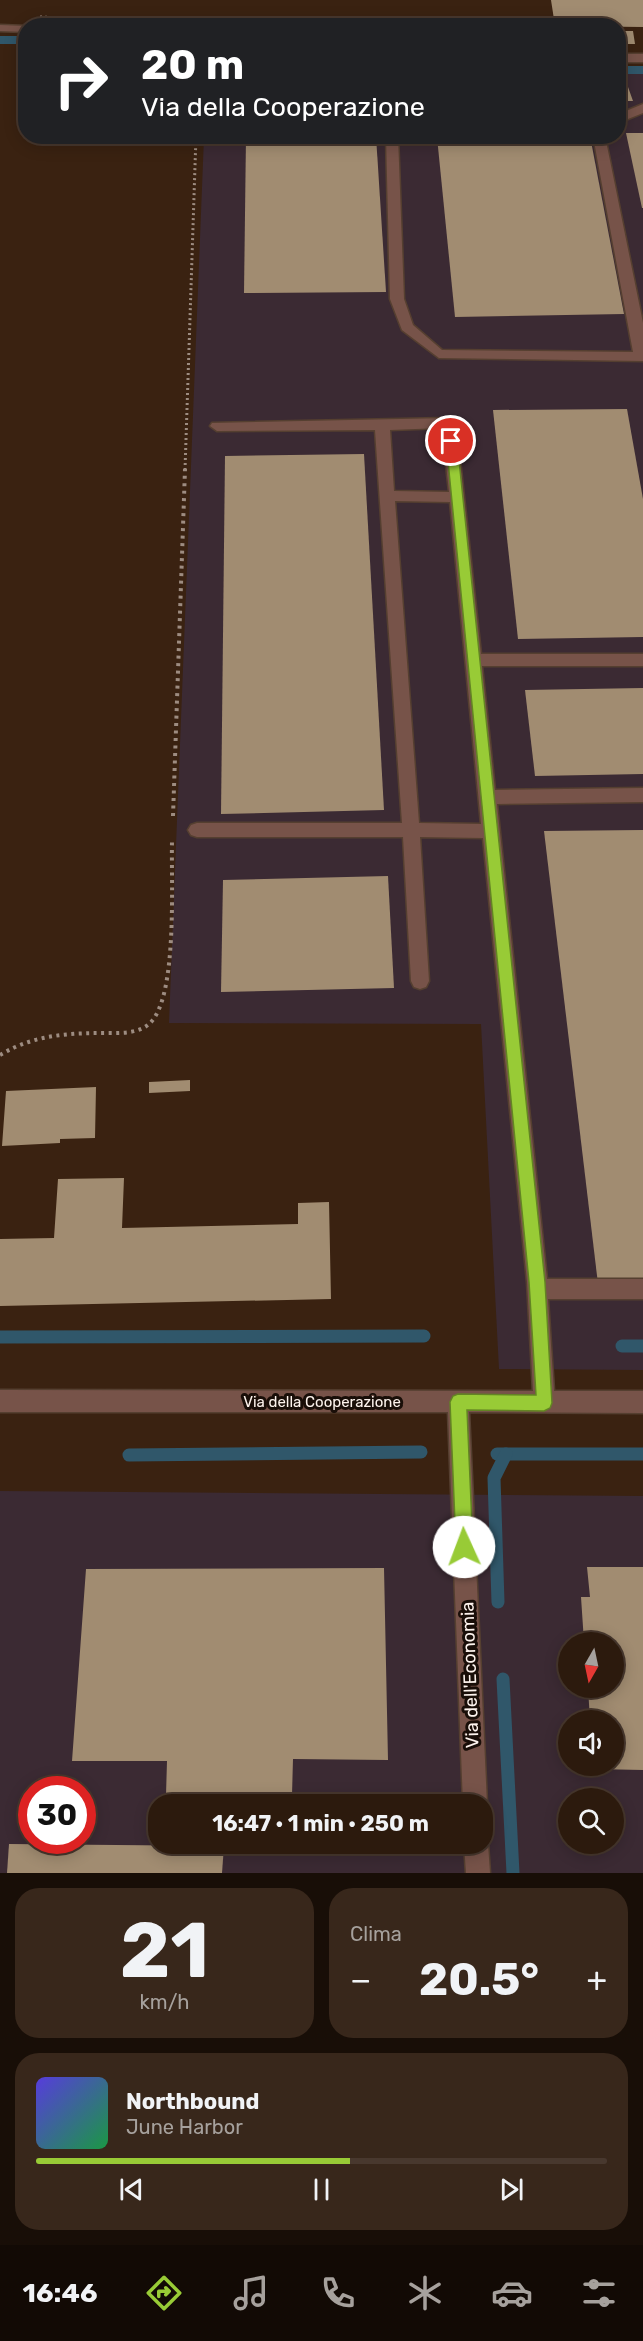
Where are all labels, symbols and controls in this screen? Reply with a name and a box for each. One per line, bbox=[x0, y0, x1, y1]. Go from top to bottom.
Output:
text: 20 m bbox=[141, 40, 244, 90]
icon: right bbox=[42, 42, 120, 120]
text: Via della Cooperazione bbox=[141, 91, 425, 123]
pin bbox=[425, 415, 476, 466]
icon: arrive bbox=[434, 424, 467, 457]
street label: Via della Cooperazione bbox=[243, 1393, 401, 1411]
position arrow bbox=[432, 1515, 496, 1579]
street label: Via dell'Economia bbox=[456, 1601, 484, 1749]
north arrow bbox=[558, 1632, 624, 1698]
map controls bbox=[558, 1632, 624, 1854]
button: sound bbox=[558, 1710, 624, 1776]
speed limit sign: 30 bbox=[18, 1776, 96, 1854]
button: search bbox=[558, 1788, 624, 1854]
text: 16:47 · 1 min · 250 m bbox=[212, 1810, 429, 1837]
text: 21 bbox=[120, 1904, 209, 1997]
text: Clima bbox=[350, 1922, 402, 1946]
text: 20.5° bbox=[419, 1953, 539, 2006]
text: − bbox=[350, 1960, 371, 1999]
text: + bbox=[586, 1960, 607, 1999]
text: km/h bbox=[140, 1990, 189, 2014]
text: Northbound bbox=[126, 2088, 259, 2115]
text: June Harbor bbox=[126, 2115, 243, 2139]
icon: previous bbox=[115, 2173, 148, 2206]
icon: pause bbox=[305, 2173, 338, 2206]
icon: next bbox=[495, 2173, 528, 2206]
icon: directions bbox=[143, 2272, 185, 2314]
icon: music bbox=[230, 2272, 272, 2314]
icon: phone bbox=[317, 2272, 359, 2314]
icon: climate bbox=[404, 2272, 446, 2314]
icon: car bbox=[491, 2272, 533, 2314]
icon: filters bbox=[578, 2272, 620, 2314]
text: 16:46 bbox=[23, 2277, 97, 2309]

